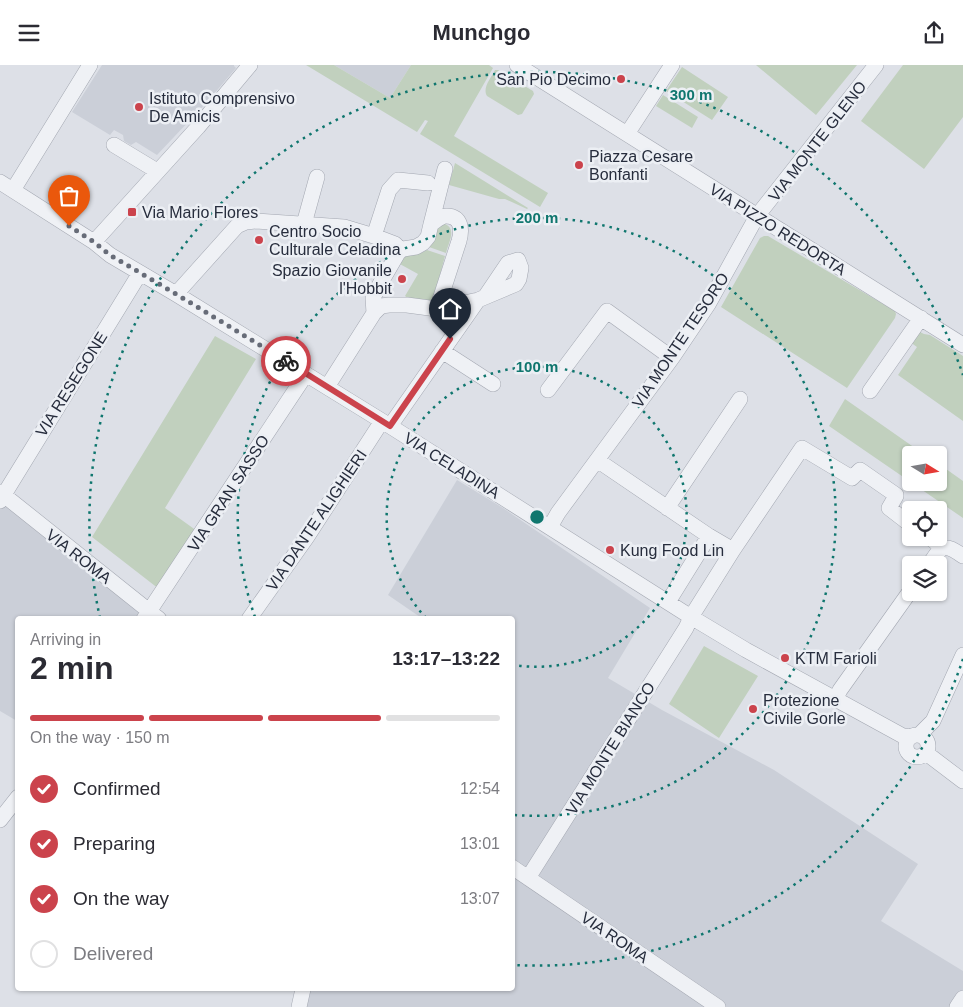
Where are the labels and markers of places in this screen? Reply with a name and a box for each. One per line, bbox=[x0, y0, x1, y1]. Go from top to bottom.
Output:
place label: San Pio Decimo bbox=[496, 71, 611, 88]
marker: San Pio Decimo bbox=[615, 73, 627, 85]
place label: Istituto Comprensivo De Amicis bbox=[149, 90, 295, 125]
marker: Istituto Comprensivo De Amicis bbox=[133, 101, 145, 113]
place label: Piazza Cesare Bonfanti bbox=[589, 148, 693, 183]
marker: Piazza Cesare Bonfanti bbox=[573, 159, 585, 171]
pin bbox=[48, 175, 90, 226]
place label: Via Mario Flores bbox=[142, 204, 258, 221]
marker: Via Mario Flores bbox=[126, 206, 138, 218]
place label: Centro Socio Culturale Celadina bbox=[269, 223, 401, 258]
marker: Centro Socio Culturale Celadina bbox=[253, 234, 265, 246]
place label: Spazio Giovanile l'Hobbit bbox=[272, 262, 393, 297]
marker: Spazio Giovanile l'Hobbit bbox=[396, 273, 408, 285]
pin bbox=[429, 288, 471, 339]
centre of rings bbox=[528, 508, 546, 526]
place label: Kung Food Lin bbox=[620, 542, 724, 559]
marker: Kung Food Lin bbox=[604, 544, 616, 556]
place label: KTM Farioli bbox=[795, 650, 877, 667]
marker: KTM Farioli bbox=[779, 652, 791, 664]
place label: Protezione Civile Gorle bbox=[763, 692, 846, 727]
marker: Protezione Civile Gorle bbox=[747, 703, 759, 715]

